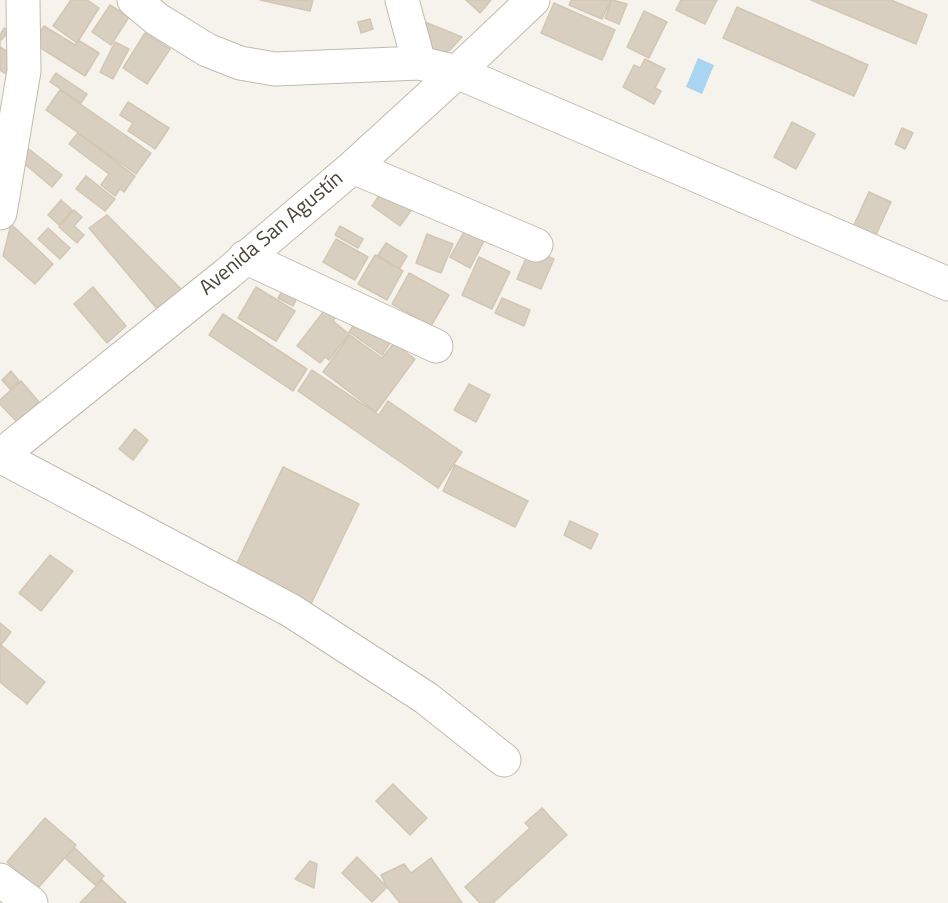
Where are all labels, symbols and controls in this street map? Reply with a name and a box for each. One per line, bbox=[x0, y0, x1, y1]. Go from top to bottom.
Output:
street label: Avenida San Agustín bbox=[195, 167, 349, 301]

